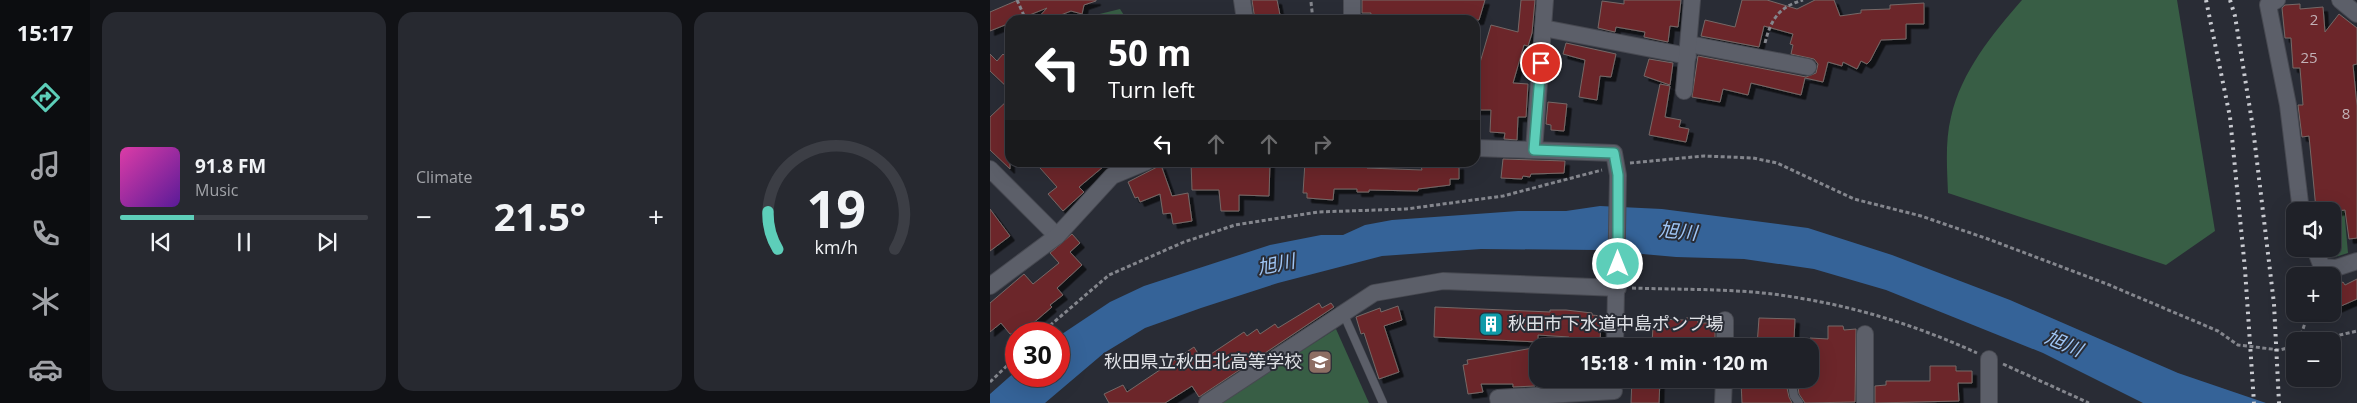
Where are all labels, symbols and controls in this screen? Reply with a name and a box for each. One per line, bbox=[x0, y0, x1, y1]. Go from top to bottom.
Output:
house number: 2 bbox=[2310, 9, 2318, 29]
text: 15:17 bbox=[17, 17, 73, 47]
text: 50 m bbox=[1108, 29, 1191, 76]
icon: left bbox=[1025, 35, 1090, 100]
pin bbox=[1520, 42, 1562, 84]
house number: 25 bbox=[2300, 47, 2318, 67]
icon: arrive bbox=[1527, 49, 1555, 77]
text: Turn left bbox=[1108, 74, 1195, 104]
icon: directions bbox=[28, 80, 63, 115]
house number: 8 bbox=[2342, 103, 2350, 123]
icon: left bbox=[1149, 130, 1177, 158]
icon: ahead bbox=[1202, 130, 1230, 158]
icon: ahead bbox=[1255, 130, 1283, 158]
icon: right bbox=[1308, 130, 1336, 158]
icon: music bbox=[28, 148, 63, 183]
text: 91.8 FM bbox=[195, 153, 266, 179]
text: Climate bbox=[416, 166, 473, 188]
text: 19 bbox=[806, 172, 866, 243]
text: Music bbox=[195, 179, 239, 201]
text: 21.5° bbox=[494, 190, 586, 242]
text: − bbox=[416, 197, 432, 235]
text: + bbox=[648, 197, 664, 235]
map controls bbox=[2286, 202, 2341, 387]
button: sound bbox=[2286, 202, 2341, 257]
icon: phone bbox=[28, 216, 63, 251]
water label: 旭川 bbox=[1658, 216, 1700, 246]
icon: previous bbox=[147, 228, 175, 256]
icon: pause bbox=[230, 228, 258, 256]
icon: next bbox=[313, 228, 341, 256]
text: km/h bbox=[814, 235, 858, 259]
position arrow bbox=[1591, 237, 1643, 289]
water label: 旭川 bbox=[1255, 247, 1299, 280]
button: + bbox=[2286, 267, 2341, 322]
icon: climate bbox=[28, 284, 63, 319]
building icon: 秋田市下水道中島ポンプ場 bbox=[1478, 311, 1504, 337]
place label: 秋田市下水道中島ポンプ場 bbox=[1508, 311, 1723, 335]
speed limit sign: 30 bbox=[1005, 322, 1070, 387]
water label: 旭川 bbox=[2041, 324, 2088, 363]
button: − bbox=[2286, 332, 2341, 387]
place label: 秋田県立秋田北高等学校 bbox=[1104, 349, 1302, 373]
school or university icon: 秋田県立秋田北高等学校 bbox=[1307, 349, 1333, 375]
text: 15:18 · 1 min · 120 m bbox=[1580, 350, 1768, 376]
icon: car bbox=[28, 352, 63, 387]

